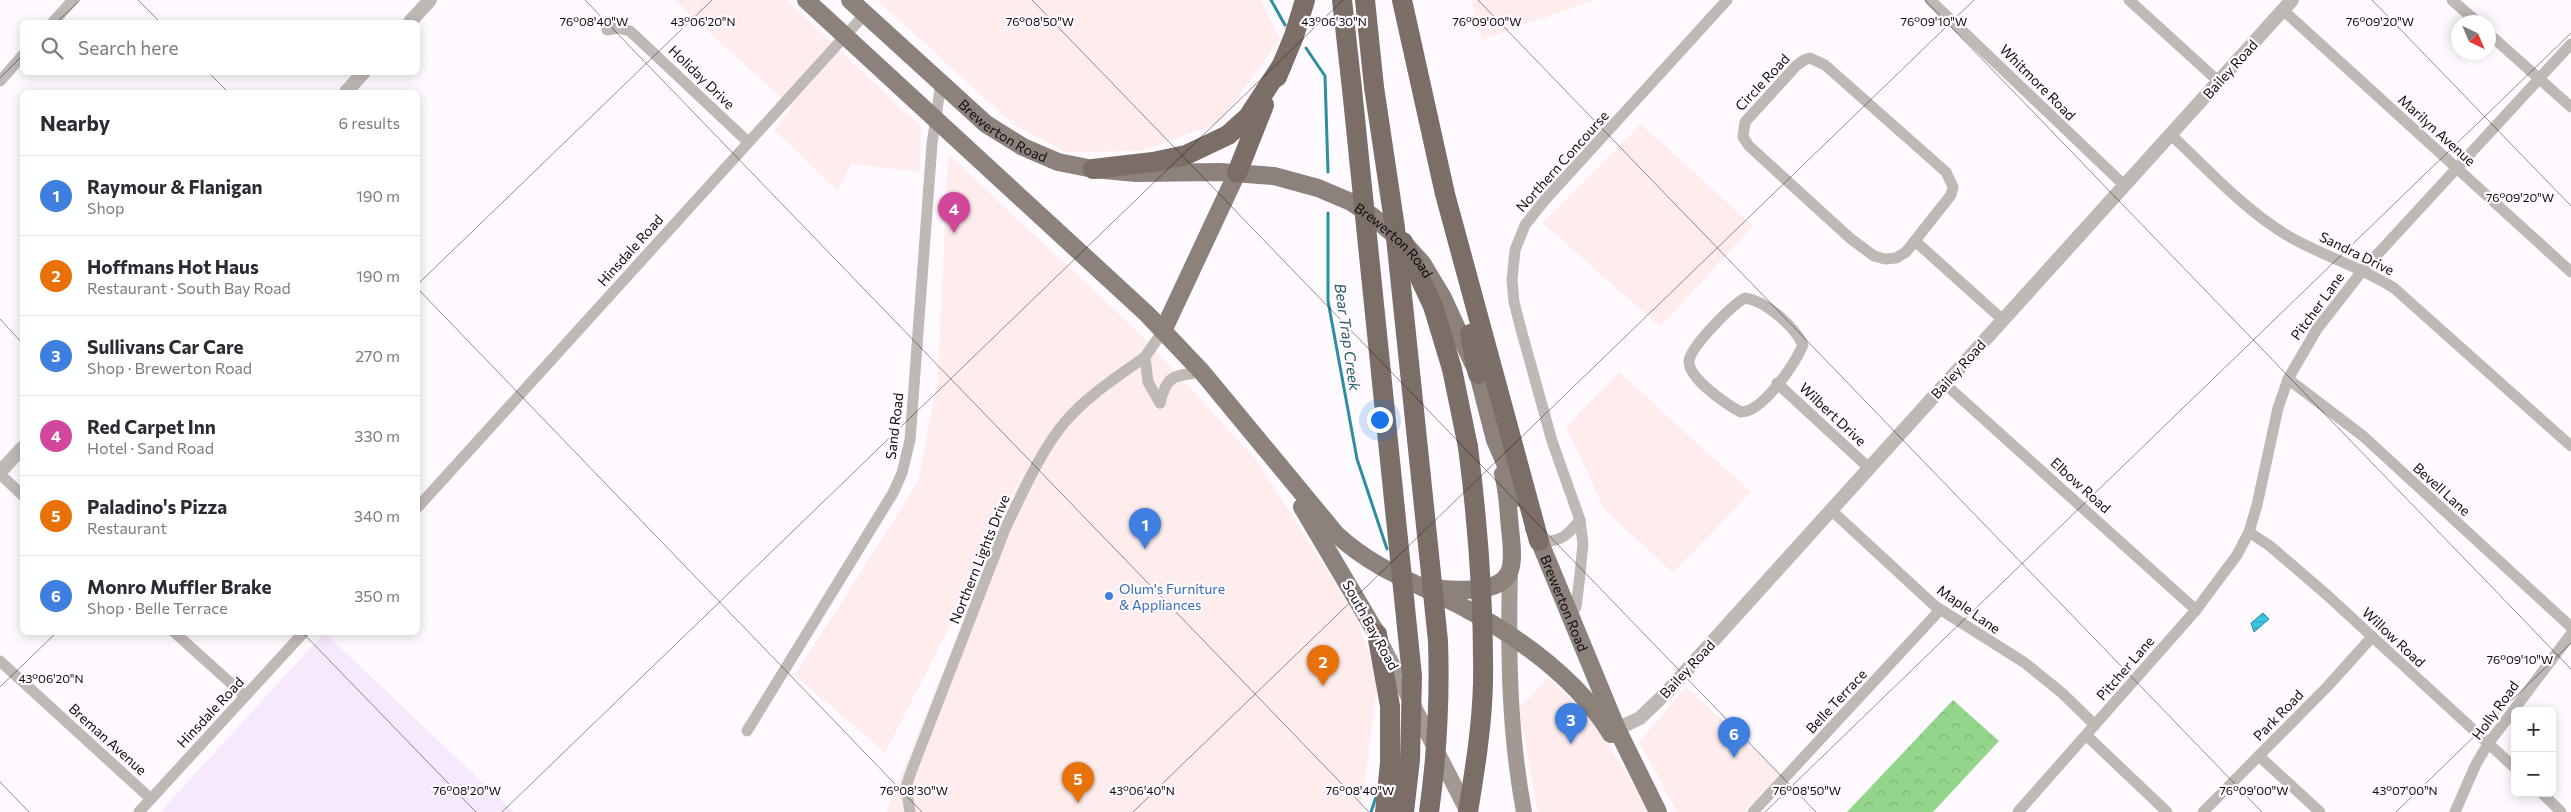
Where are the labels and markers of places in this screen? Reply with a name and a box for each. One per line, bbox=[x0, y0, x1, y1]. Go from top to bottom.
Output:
pin: 4 bbox=[938, 192, 970, 233]
pin: 1 bbox=[1129, 508, 1161, 549]
place label: Olum's Furniture & Appliances bbox=[1119, 580, 1225, 613]
marker: Olum's Furniture & Appliances bbox=[1103, 590, 1115, 602]
pin: 2 bbox=[1307, 645, 1339, 686]
pin: 3 bbox=[1555, 703, 1587, 744]
pin: 6 bbox=[1718, 717, 1750, 758]
pin: 5 bbox=[1062, 762, 1094, 803]

